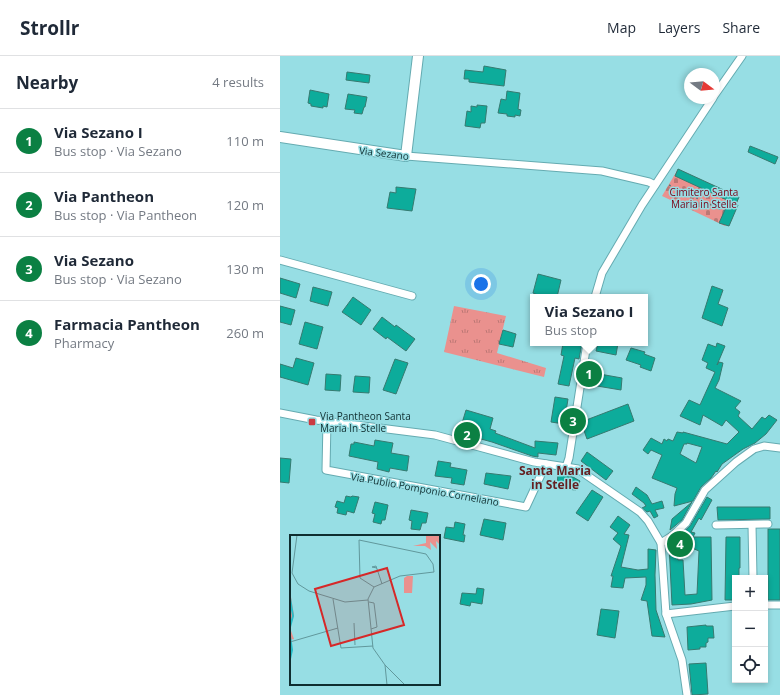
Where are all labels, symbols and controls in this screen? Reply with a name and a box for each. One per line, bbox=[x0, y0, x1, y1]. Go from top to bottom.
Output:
text: Strollr bbox=[20, 15, 79, 41]
text: Map bbox=[607, 18, 636, 37]
text: Layers bbox=[658, 18, 700, 37]
text: Share bbox=[722, 18, 760, 37]
north arrow bbox=[684, 68, 720, 104]
text: Nearby bbox=[16, 71, 78, 94]
text: 4 results bbox=[212, 73, 264, 91]
text: Via Sezano I bbox=[54, 122, 143, 142]
text: 1 bbox=[25, 132, 33, 150]
text: 110 m bbox=[226, 132, 264, 150]
text: Bus stop · Via Sezano bbox=[54, 142, 182, 160]
street label: Via Sezano bbox=[358, 143, 410, 163]
park label: Cimitero Santa Maria in Stelle bbox=[670, 185, 738, 211]
text: Via Pantheon bbox=[54, 186, 154, 206]
text: 2 bbox=[25, 196, 33, 214]
text: 120 m bbox=[226, 196, 264, 214]
text: Bus stop · Via Pantheon bbox=[54, 206, 197, 224]
text: Via Sezano bbox=[54, 250, 134, 270]
text: 3 bbox=[25, 260, 33, 278]
text: 130 m bbox=[226, 260, 264, 278]
text: Bus stop · Via Sezano bbox=[54, 270, 182, 288]
your location bbox=[471, 274, 491, 294]
popup bbox=[530, 294, 648, 346]
text: Via Sezano I bbox=[545, 301, 633, 321]
text: Farmacia Pantheon bbox=[54, 314, 200, 334]
text: Bus stop bbox=[545, 321, 597, 339]
text: 4 bbox=[25, 324, 33, 342]
text: 260 m bbox=[226, 324, 264, 342]
text: Pharmacy bbox=[54, 334, 114, 352]
pin: 1 bbox=[576, 359, 602, 389]
pin: 3 bbox=[560, 406, 586, 436]
place label: Via Pantheon Santa Maria In Stelle bbox=[320, 409, 411, 435]
marker: Via Pantheon Santa Maria In Stelle bbox=[307, 417, 317, 427]
pin: 2 bbox=[454, 420, 480, 450]
district label: Santa Maria in Stelle bbox=[519, 462, 591, 493]
street label: Via Publio Pomponio Corneliano bbox=[350, 469, 500, 509]
pin: 4 bbox=[667, 529, 693, 559]
inset map bbox=[290, 535, 440, 685]
map controls bbox=[732, 575, 768, 683]
button: + bbox=[732, 575, 768, 611]
button: − bbox=[732, 611, 768, 647]
button: locate bbox=[732, 647, 768, 683]

